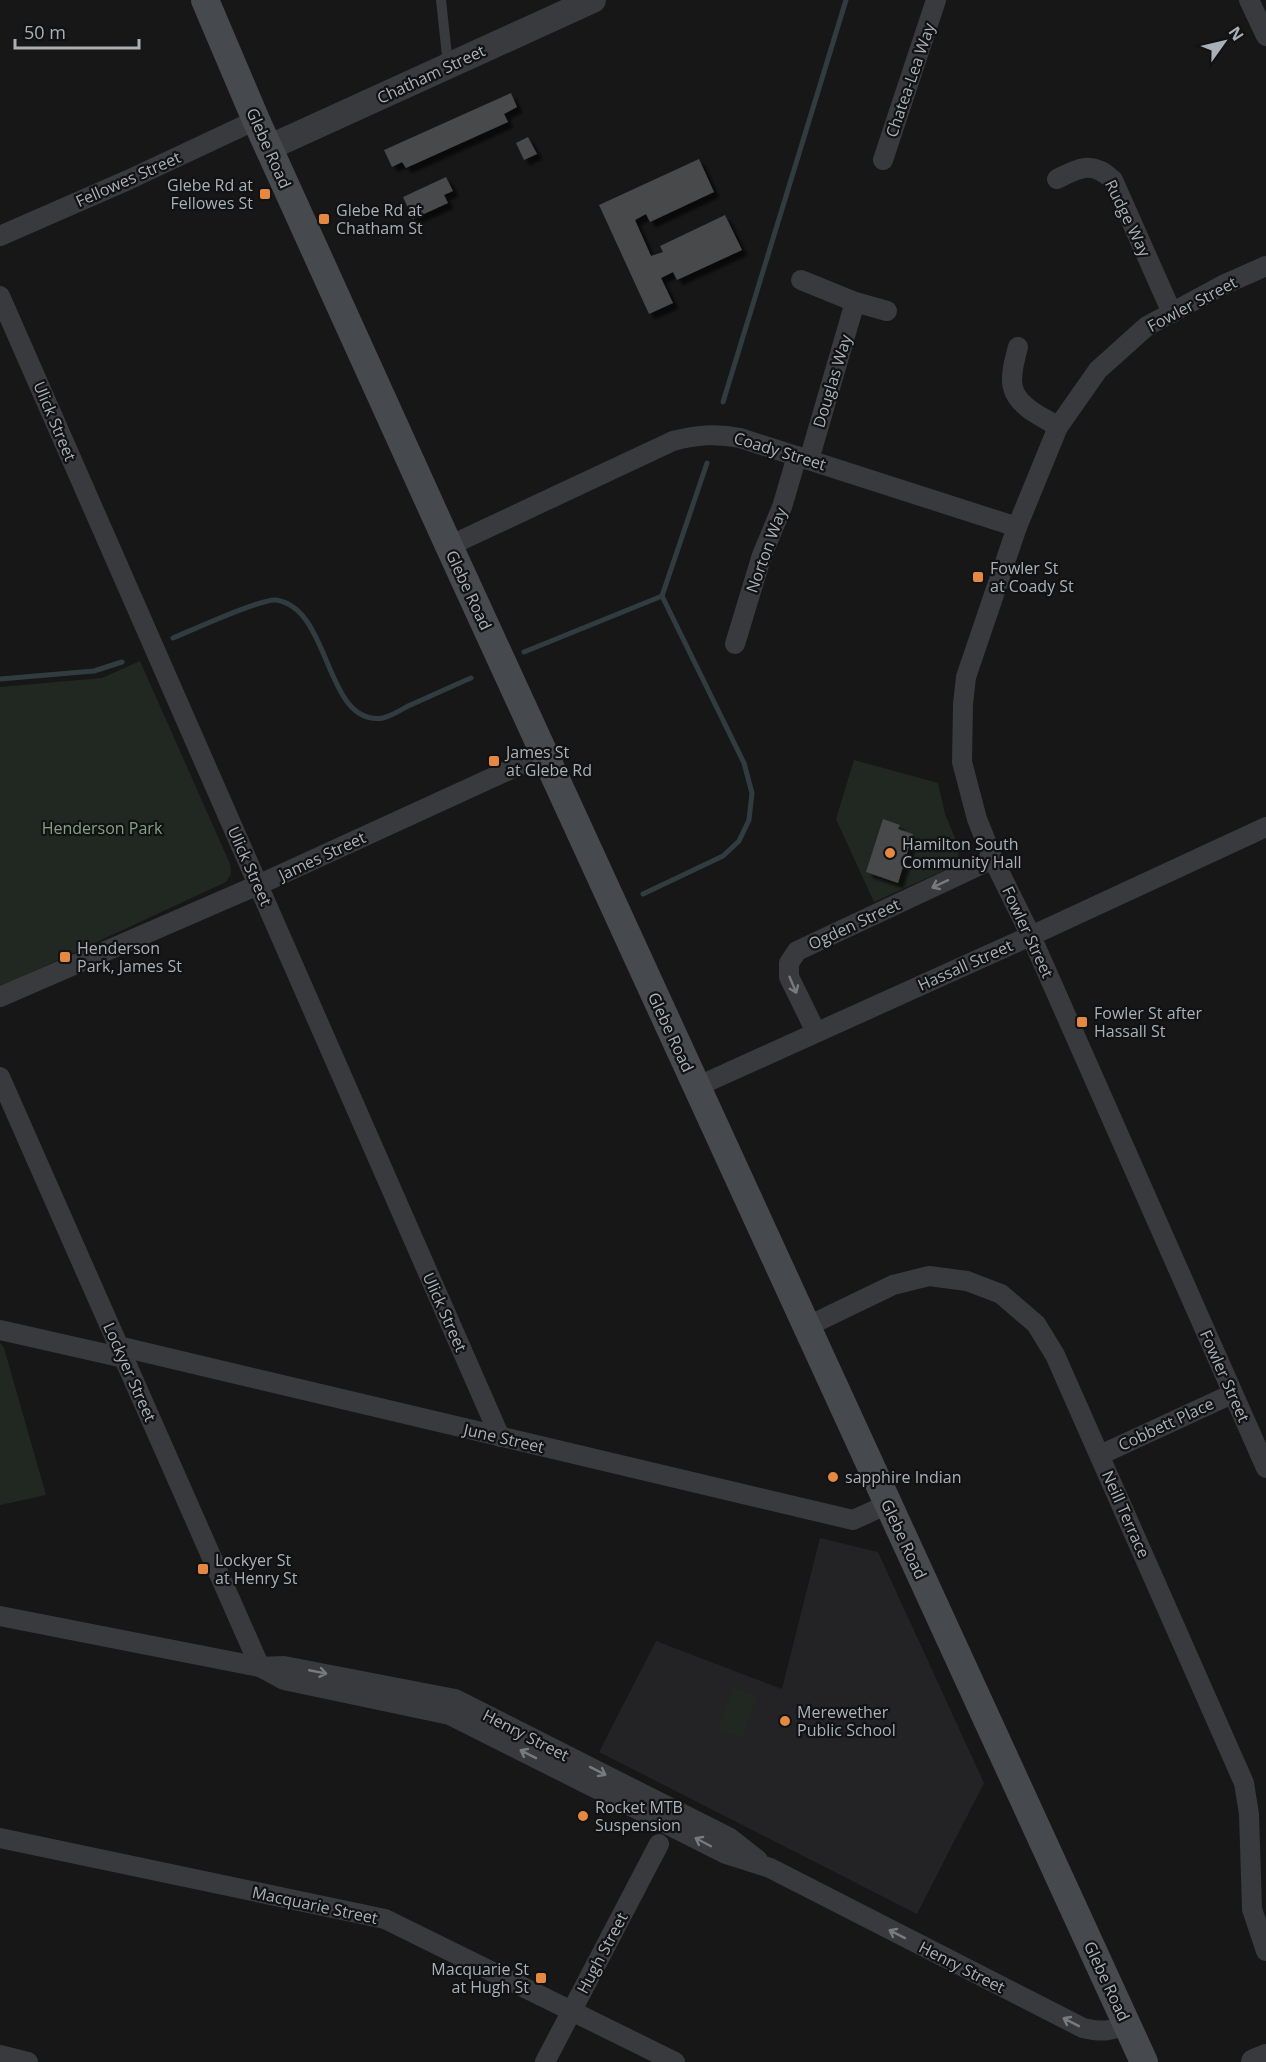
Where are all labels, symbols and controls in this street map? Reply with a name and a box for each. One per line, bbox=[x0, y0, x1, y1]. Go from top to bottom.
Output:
scale bar bbox=[15, 12, 140, 50]
north arrow bbox=[1194, 12, 1254, 72]
street label: Chatea-Lea Way bbox=[880, 19, 940, 140]
text: 50 m bbox=[24, 20, 66, 44]
text: N bbox=[1224, 22, 1249, 45]
street label: Chatham Street bbox=[373, 39, 489, 109]
street label: Glebe Road bbox=[242, 104, 296, 192]
street label: Fellowes Street bbox=[72, 146, 184, 212]
place label: Glebe Rd at Fellowes St bbox=[167, 174, 253, 214]
street label: Rudge Way bbox=[1100, 176, 1157, 261]
marker: Glebe Rd at Fellowes St bbox=[258, 187, 272, 201]
place label: Glebe Rd at Chatham St bbox=[336, 199, 423, 239]
marker: Glebe Rd at Chatham St bbox=[317, 212, 331, 226]
street label: Fowler Street bbox=[1143, 271, 1241, 337]
street label: Douglas Way bbox=[807, 331, 857, 430]
street label: Ulick Street bbox=[28, 378, 82, 465]
street label: Coady Street bbox=[731, 427, 829, 476]
street label: Norton Way bbox=[740, 503, 792, 596]
street label: Glebe Road bbox=[441, 546, 497, 634]
place label: Fowler St at Coady St bbox=[990, 557, 1074, 597]
marker: Fowler St at Coady St bbox=[971, 570, 985, 584]
place label: James St at Glebe Rd bbox=[504, 741, 592, 781]
marker: James St at Glebe Rd bbox=[487, 754, 501, 768]
park label: Henderson Park bbox=[42, 817, 163, 839]
street label: Ulick Street bbox=[223, 823, 277, 909]
street label: James Street bbox=[273, 826, 369, 887]
place label: Hamilton South Community Hall bbox=[902, 833, 1022, 873]
marker: Hamilton South Community Hall bbox=[883, 846, 897, 860]
one-way arrow bbox=[932, 879, 950, 890]
street label: Fowler Street bbox=[997, 883, 1059, 982]
street label: Ogden Street bbox=[805, 893, 904, 955]
street label: Hassall Street bbox=[914, 934, 1016, 996]
place label: Henderson Park, James St bbox=[77, 937, 182, 977]
marker: Henderson Park, James St bbox=[58, 950, 72, 964]
one-way arrow bbox=[788, 975, 800, 993]
street label: Glebe Road bbox=[643, 988, 699, 1076]
place label: Fowler St after Hassall St bbox=[1094, 1002, 1203, 1042]
marker: Fowler St after Hassall St bbox=[1075, 1015, 1089, 1029]
street label: Ulick Street bbox=[418, 1269, 472, 1355]
street label: Lockyer Street bbox=[98, 1319, 162, 1425]
street label: Fowler Street bbox=[1195, 1326, 1255, 1426]
street label: Cobbett Place bbox=[1115, 1392, 1217, 1456]
street label: June Street bbox=[460, 1418, 547, 1458]
place label: sapphire Indian bbox=[845, 1466, 961, 1488]
street label: Neill Terrace bbox=[1097, 1467, 1155, 1561]
marker: sapphire Indian bbox=[826, 1470, 840, 1484]
street label: Glebe Road bbox=[876, 1495, 932, 1583]
place label: Lockyer St at Henry St bbox=[215, 1549, 298, 1589]
marker: Lockyer St at Henry St bbox=[196, 1562, 210, 1576]
one-way arrow bbox=[308, 1667, 327, 1678]
place label: Merewether Public School bbox=[797, 1701, 896, 1741]
street label: Henry Street bbox=[479, 1704, 573, 1766]
marker: Merewether Public School bbox=[778, 1714, 792, 1728]
one-way arrow bbox=[520, 1748, 538, 1760]
one-way arrow bbox=[589, 1765, 606, 1777]
place label: Rocket MTB Suspension bbox=[595, 1796, 683, 1836]
marker: Rocket MTB Suspension bbox=[576, 1809, 590, 1823]
one-way arrow bbox=[694, 1836, 712, 1847]
street label: Macquarie Street bbox=[250, 1881, 380, 1929]
street label: Hugh Street bbox=[571, 1908, 633, 1997]
one-way arrow bbox=[889, 1928, 907, 1939]
street label: Henry Street bbox=[915, 1936, 1009, 1998]
street label: Glebe Road bbox=[1079, 1937, 1135, 2025]
place label: Macquarie St at Hugh St bbox=[431, 1958, 529, 1998]
marker: Macquarie St at Hugh St bbox=[534, 1971, 548, 1985]
one-way arrow bbox=[1063, 2016, 1081, 2027]

